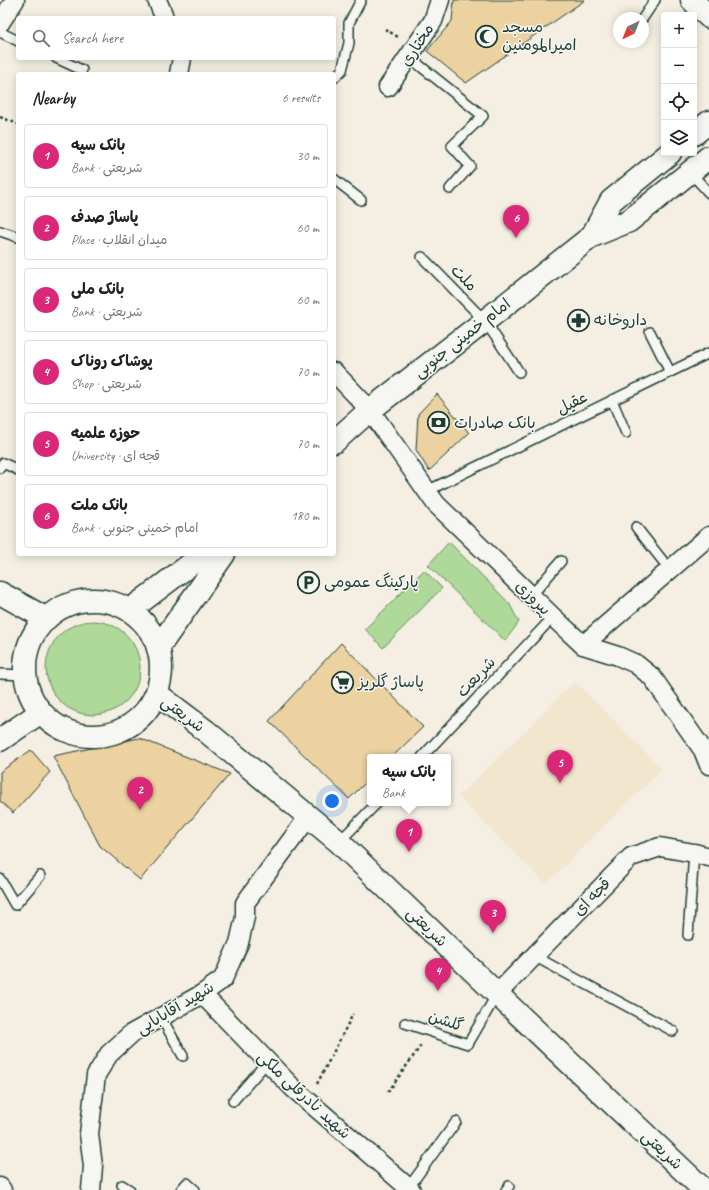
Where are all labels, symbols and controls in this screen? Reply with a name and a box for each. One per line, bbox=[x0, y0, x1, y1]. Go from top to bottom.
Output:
north arrow bbox=[613, 12, 649, 48]
map controls bbox=[661, 12, 697, 156]
button: + bbox=[661, 12, 697, 48]
search box bbox=[16, 16, 336, 60]
place label: مسجد امیرالمومنین bbox=[502, 17, 577, 55]
street label: مختاری bbox=[396, 20, 438, 70]
mosque icon: مسجد امیرالمومنین bbox=[474, 23, 500, 49]
icon: search bbox=[30, 27, 52, 49]
text: Search here bbox=[62, 29, 123, 48]
button: − bbox=[661, 48, 697, 84]
button: locate bbox=[661, 84, 697, 120]
text: Nearby bbox=[32, 88, 75, 109]
text: 6 results bbox=[282, 90, 320, 106]
button: layers bbox=[661, 120, 697, 156]
text: بانک سپه bbox=[71, 136, 125, 155]
text: 1 bbox=[43, 148, 49, 164]
text: 30 m bbox=[297, 148, 319, 164]
text: Bank · شریعتی bbox=[71, 160, 143, 176]
pin: 6 bbox=[503, 205, 529, 238]
text: پاساژ صدف bbox=[71, 208, 138, 227]
text: 2 bbox=[43, 220, 49, 236]
text: 60 m bbox=[297, 220, 319, 236]
text: Place · میدان انقلاب bbox=[71, 232, 167, 248]
street label: ملت bbox=[446, 260, 482, 296]
text: بانک ملی bbox=[71, 280, 124, 299]
text: 3 bbox=[43, 292, 49, 308]
text: 60 m bbox=[297, 292, 319, 308]
street label: امام خمینی جنوبی bbox=[409, 294, 516, 384]
text: Bank · شریعتی bbox=[71, 304, 143, 320]
pharmacy icon: داروخانه bbox=[565, 307, 591, 333]
place label: داروخانه bbox=[594, 310, 647, 330]
text: پوشاک روناک bbox=[71, 352, 153, 371]
text: 4 bbox=[43, 364, 49, 380]
text: 70 m bbox=[297, 364, 319, 380]
text: Shop · شریعتی bbox=[71, 376, 142, 392]
street label: عقیل bbox=[553, 387, 591, 419]
bank icon: بانک صادرات bbox=[426, 410, 452, 436]
place label: بانک صادرات bbox=[454, 413, 536, 433]
text: حوزه علمیه bbox=[71, 424, 140, 443]
text: 5 bbox=[43, 436, 49, 452]
text: 70 m bbox=[297, 436, 319, 452]
text: University · قجه ای bbox=[71, 448, 160, 464]
text: بانک ملت bbox=[71, 496, 128, 515]
text: 6 bbox=[43, 508, 49, 524]
text: 180 m bbox=[291, 508, 319, 524]
text: Bank · امام خمینی جنوبی bbox=[71, 520, 199, 536]
parking icon: پارکینگ عمومی bbox=[295, 569, 321, 595]
place label: پارکینگ عمومی bbox=[324, 572, 419, 592]
street label: پیروزی bbox=[511, 576, 555, 620]
street label: شریعت bbox=[452, 653, 500, 701]
supermarket icon: پاساژ گلریز bbox=[329, 669, 355, 695]
place label: پاساژ گلریز bbox=[356, 672, 424, 692]
street label: شریعتی bbox=[157, 691, 209, 737]
pin: 5 bbox=[547, 750, 573, 783]
popup bbox=[367, 754, 451, 806]
text: بانک سپه bbox=[382, 763, 436, 782]
pin: 2 bbox=[127, 777, 153, 810]
text: Bank bbox=[382, 785, 405, 801]
your location bbox=[322, 791, 342, 811]
pin: 1 bbox=[396, 819, 422, 852]
street label: قجه ای bbox=[569, 874, 615, 920]
pin: 3 bbox=[480, 900, 506, 933]
street label: شریعتی bbox=[402, 903, 452, 951]
pin: 4 bbox=[425, 958, 451, 991]
street label: شهید آقابابایی bbox=[132, 977, 218, 1039]
street label: گلشن bbox=[426, 1006, 466, 1036]
street label: شهید نادرقلی ملکی bbox=[253, 1047, 355, 1143]
street label: شریعتی bbox=[637, 1126, 687, 1174]

